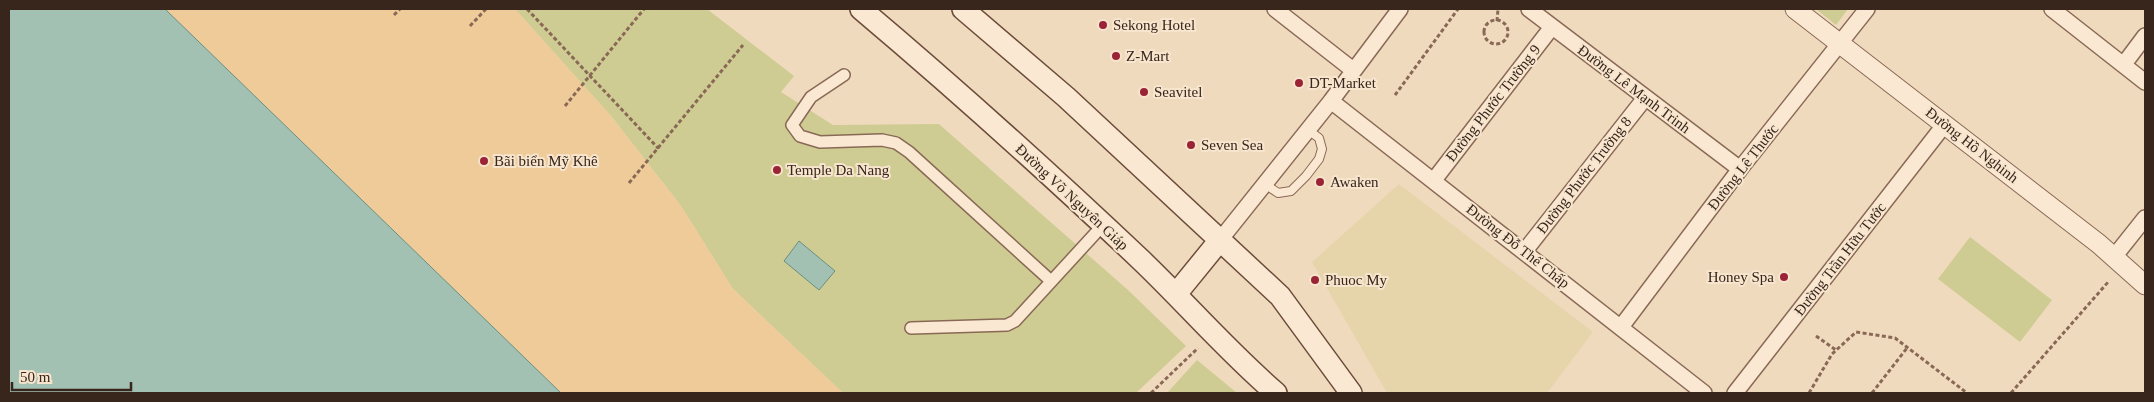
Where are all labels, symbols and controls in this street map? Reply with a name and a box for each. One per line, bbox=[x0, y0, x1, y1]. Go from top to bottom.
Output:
place label: Sekong Hotel bbox=[1113, 17, 1195, 33]
marker: Sekong Hotel bbox=[1097, 19, 1109, 31]
street label: Đường Phước Trường 9 bbox=[1442, 41, 1544, 165]
street label: Đường Lê Mạnh Trinh bbox=[1575, 42, 1694, 137]
place label: Z-Mart bbox=[1126, 48, 1170, 64]
marker: Z-Mart bbox=[1110, 50, 1122, 62]
place label: DT-Market bbox=[1309, 75, 1377, 91]
marker: DT-Market bbox=[1293, 77, 1305, 89]
place label: Seavitel bbox=[1154, 84, 1202, 100]
marker: Seavitel bbox=[1138, 86, 1150, 98]
street label: Đường Hồ Nghinh bbox=[1923, 104, 2022, 186]
street label: Đường Phước Trường 8 bbox=[1533, 113, 1635, 237]
street label: Đường Lê Thước bbox=[1705, 121, 1782, 213]
place label: Seven Sea bbox=[1201, 137, 1263, 153]
marker: Seven Sea bbox=[1185, 139, 1197, 151]
street label: Đường Võ Nguyên Giáp bbox=[1012, 141, 1132, 253]
place label: Bãi biển Mỹ Khê bbox=[494, 153, 598, 169]
marker: Bãi biển Mỹ Khê bbox=[478, 155, 490, 167]
place label: Temple Da Nang bbox=[787, 162, 890, 178]
marker: Temple Da Nang bbox=[771, 164, 783, 176]
place label: Awaken bbox=[1330, 174, 1379, 190]
marker: Awaken bbox=[1314, 176, 1326, 188]
street label: Đường Trần Hữu Tước bbox=[1791, 199, 1889, 319]
street label: Đường Đỗ Thế Chấp bbox=[1463, 201, 1573, 291]
place label: Honey Spa bbox=[1708, 269, 1774, 285]
marker: Honey Spa bbox=[1778, 271, 1790, 283]
place label: Phuoc My bbox=[1325, 272, 1388, 288]
marker: Phuoc My bbox=[1309, 274, 1321, 286]
scale bar bbox=[12, 360, 131, 392]
text: 50 m bbox=[20, 369, 51, 385]

